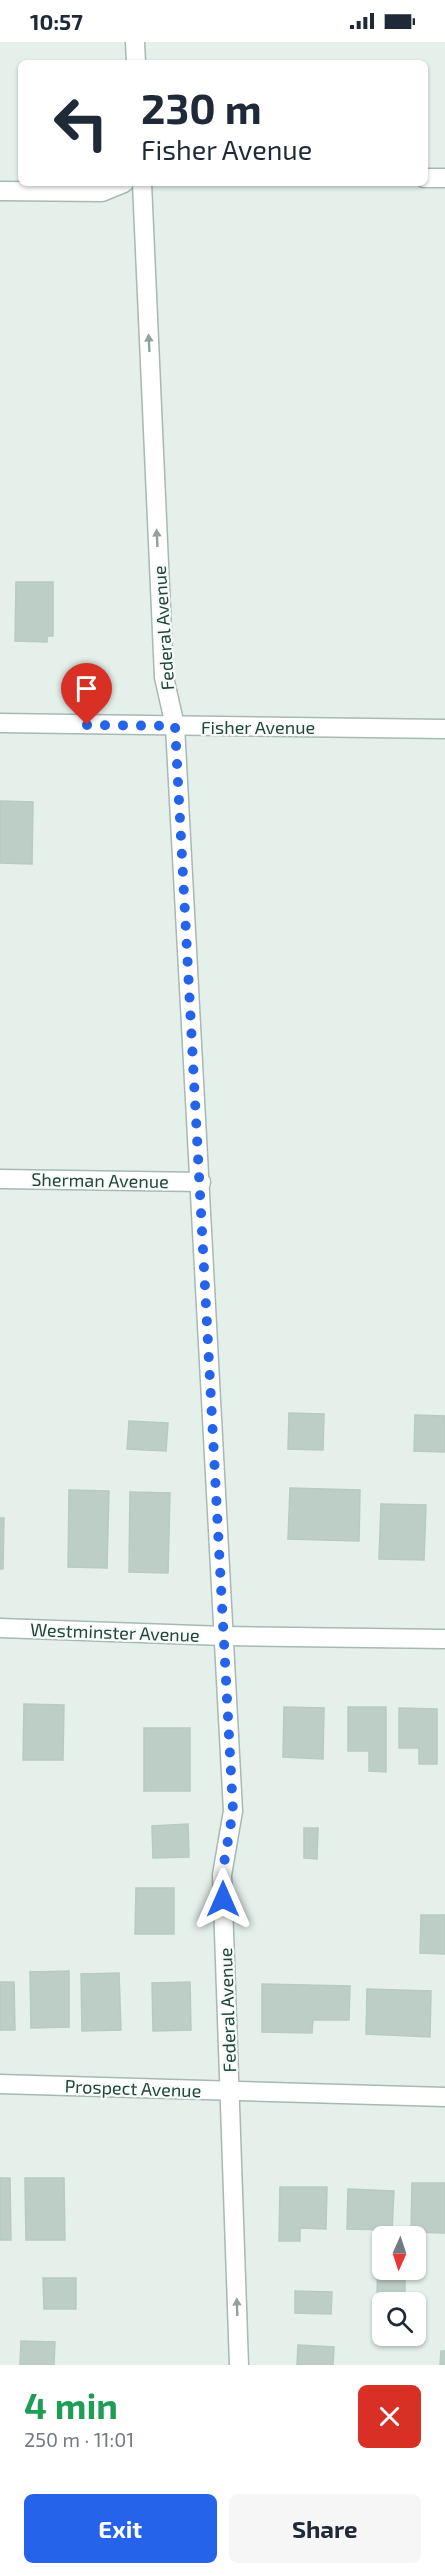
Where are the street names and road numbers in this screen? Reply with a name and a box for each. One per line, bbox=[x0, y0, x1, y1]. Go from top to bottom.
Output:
street label: Federal Avenue bbox=[148, 565, 178, 691]
street label: Fisher Avenue bbox=[201, 716, 315, 738]
street label: Sherman Avenue bbox=[31, 1168, 169, 1192]
street label: Westminster Avenue bbox=[30, 1618, 200, 1646]
street label: Federal Avenue bbox=[214, 1947, 240, 2073]
street label: Prospect Avenue bbox=[64, 2075, 202, 2101]

